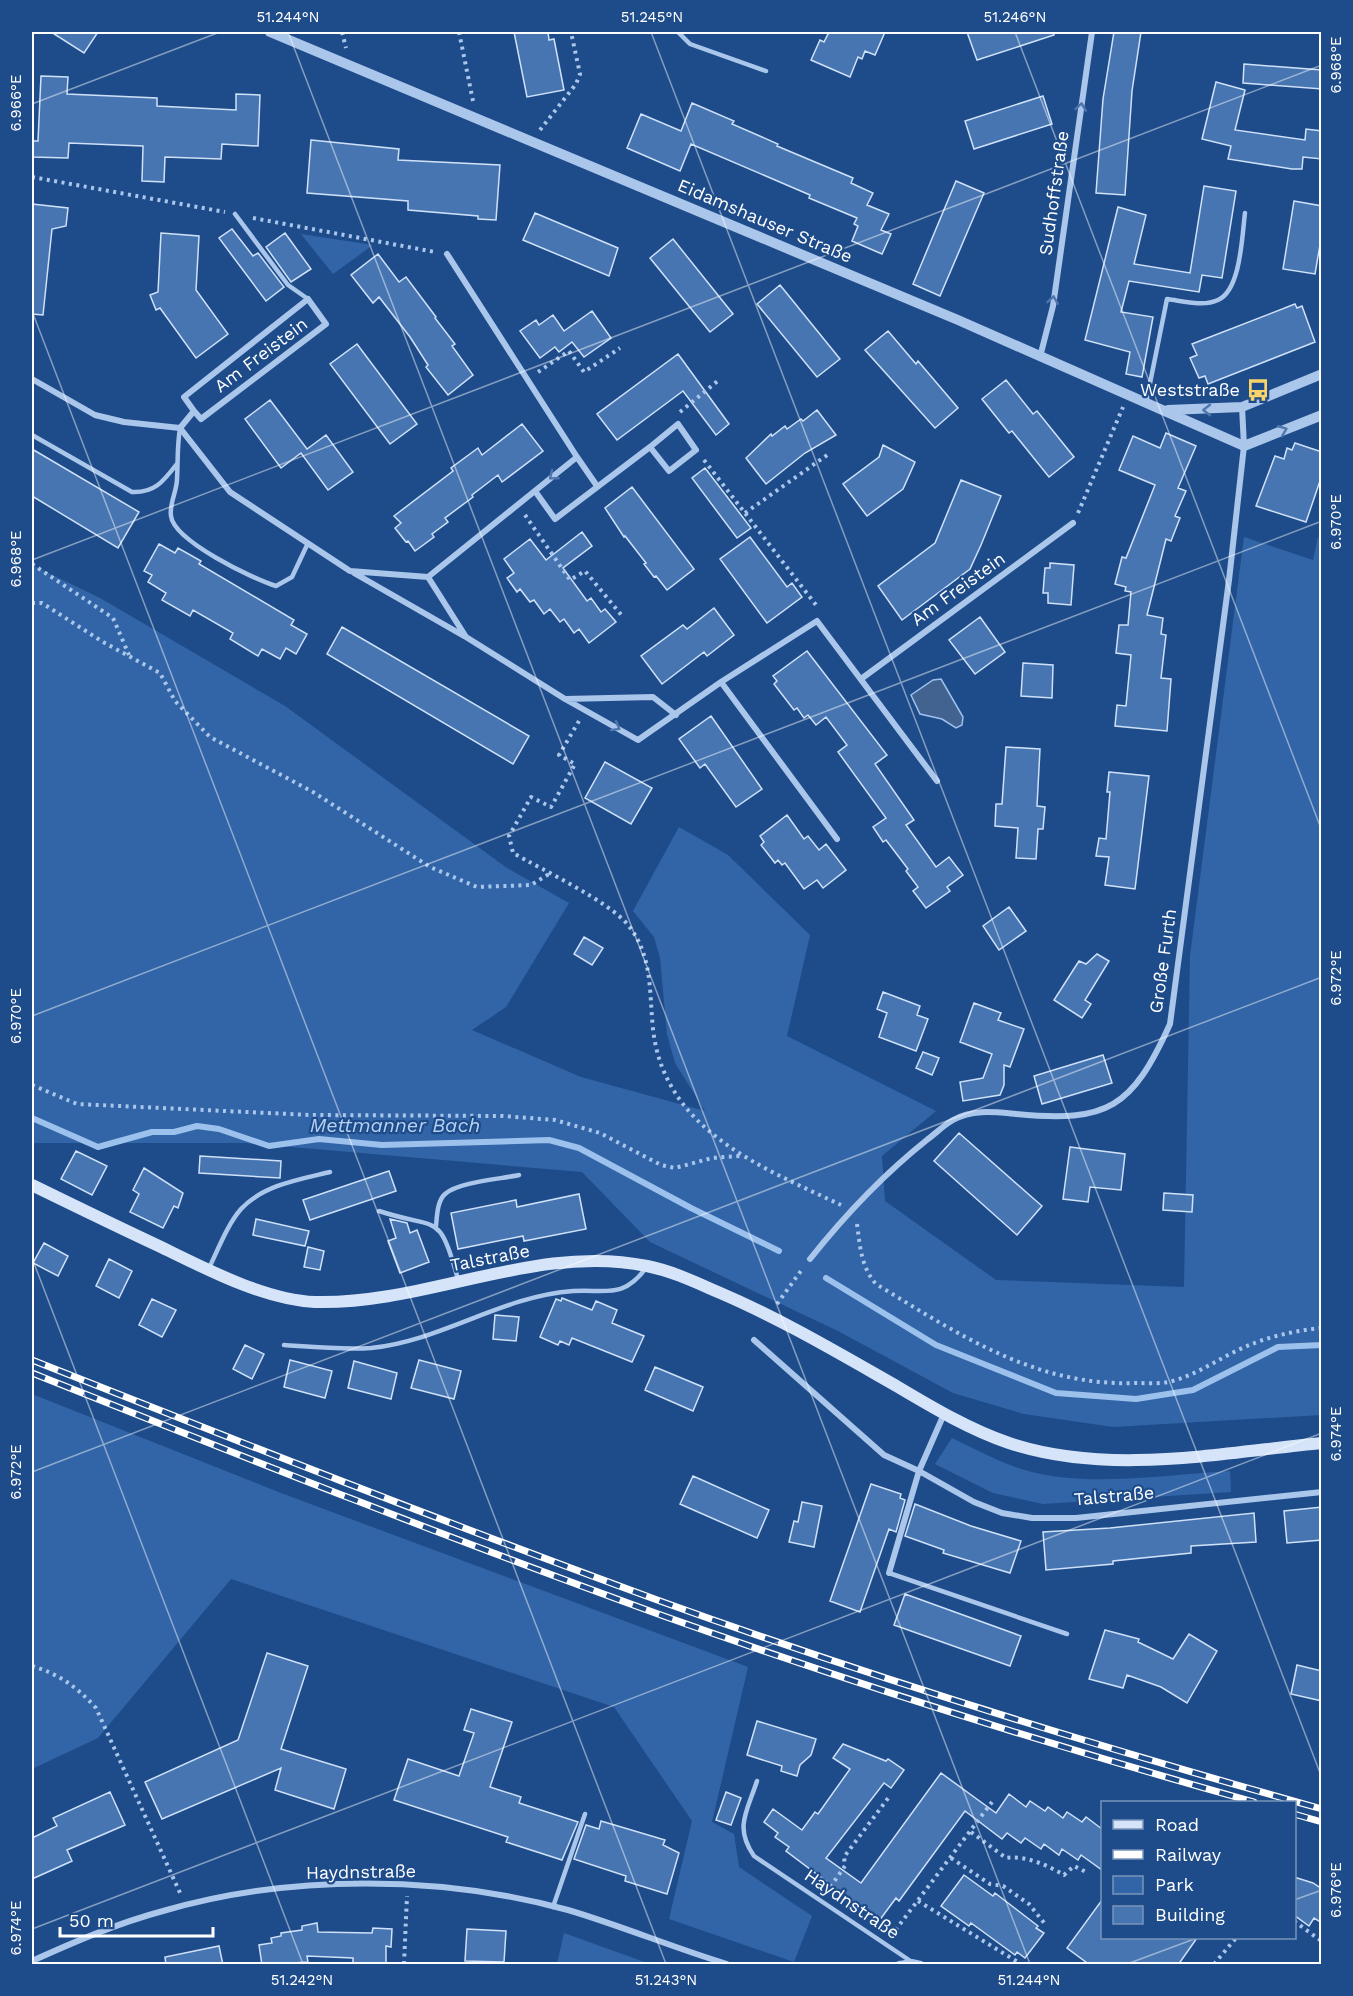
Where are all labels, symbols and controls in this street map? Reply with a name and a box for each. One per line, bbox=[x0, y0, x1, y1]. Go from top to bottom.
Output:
text: 51.244°N bbox=[256, 8, 320, 26]
text: 51.245°N bbox=[621, 8, 683, 26]
text: 51.246°N bbox=[983, 8, 1047, 26]
text: 6.968°E bbox=[1327, 36, 1345, 94]
text: 6.966°E bbox=[7, 74, 25, 132]
one-way arrow bbox=[1074, 103, 1086, 112]
street label: Sudhoffstraße bbox=[1034, 129, 1073, 257]
street label: Eidamshauser Straße bbox=[675, 174, 856, 267]
one-way arrow bbox=[1047, 296, 1059, 305]
street label: Am Freistein bbox=[210, 313, 311, 396]
bus stop icon: Weststraße bbox=[1245, 377, 1271, 403]
place label: Weststraße bbox=[1140, 379, 1240, 400]
one-way arrow bbox=[1203, 404, 1212, 416]
one-way arrow bbox=[1276, 425, 1287, 437]
one-way arrow bbox=[549, 469, 560, 480]
text: 6.970°E bbox=[1327, 494, 1345, 550]
text: 6.968°E bbox=[7, 530, 25, 588]
street label: Am Freistein bbox=[907, 547, 1009, 630]
one-way arrow bbox=[610, 720, 620, 731]
street label: Große Furth bbox=[1145, 907, 1180, 1015]
text: 6.972°E bbox=[1327, 950, 1345, 1006]
text: 6.970°E bbox=[7, 988, 25, 1044]
water label: Mettmanner Bach bbox=[310, 1113, 480, 1137]
street label: Talstraße bbox=[448, 1240, 531, 1276]
text: 6.974°E bbox=[1327, 1406, 1345, 1462]
text: 6.972°E bbox=[7, 1444, 25, 1500]
street label: Talstraße bbox=[1073, 1482, 1155, 1509]
legend bbox=[1101, 1801, 1296, 1939]
text: Road bbox=[1155, 1814, 1199, 1835]
text: Railway bbox=[1155, 1844, 1222, 1865]
street label: Haydnstraße bbox=[306, 1860, 416, 1883]
text: 6.976°E bbox=[1327, 1862, 1345, 1918]
street label: Haydnstraße bbox=[801, 1864, 904, 1943]
text: Park bbox=[1155, 1874, 1194, 1895]
text: 6.974°E bbox=[7, 1900, 25, 1956]
scale bar bbox=[60, 1900, 213, 1938]
text: Building bbox=[1155, 1904, 1225, 1925]
text: 50 m bbox=[69, 1910, 114, 1931]
text: 51.242°N bbox=[271, 1971, 333, 1989]
text: 51.243°N bbox=[635, 1971, 697, 1989]
text: 51.244°N bbox=[997, 1971, 1061, 1989]

